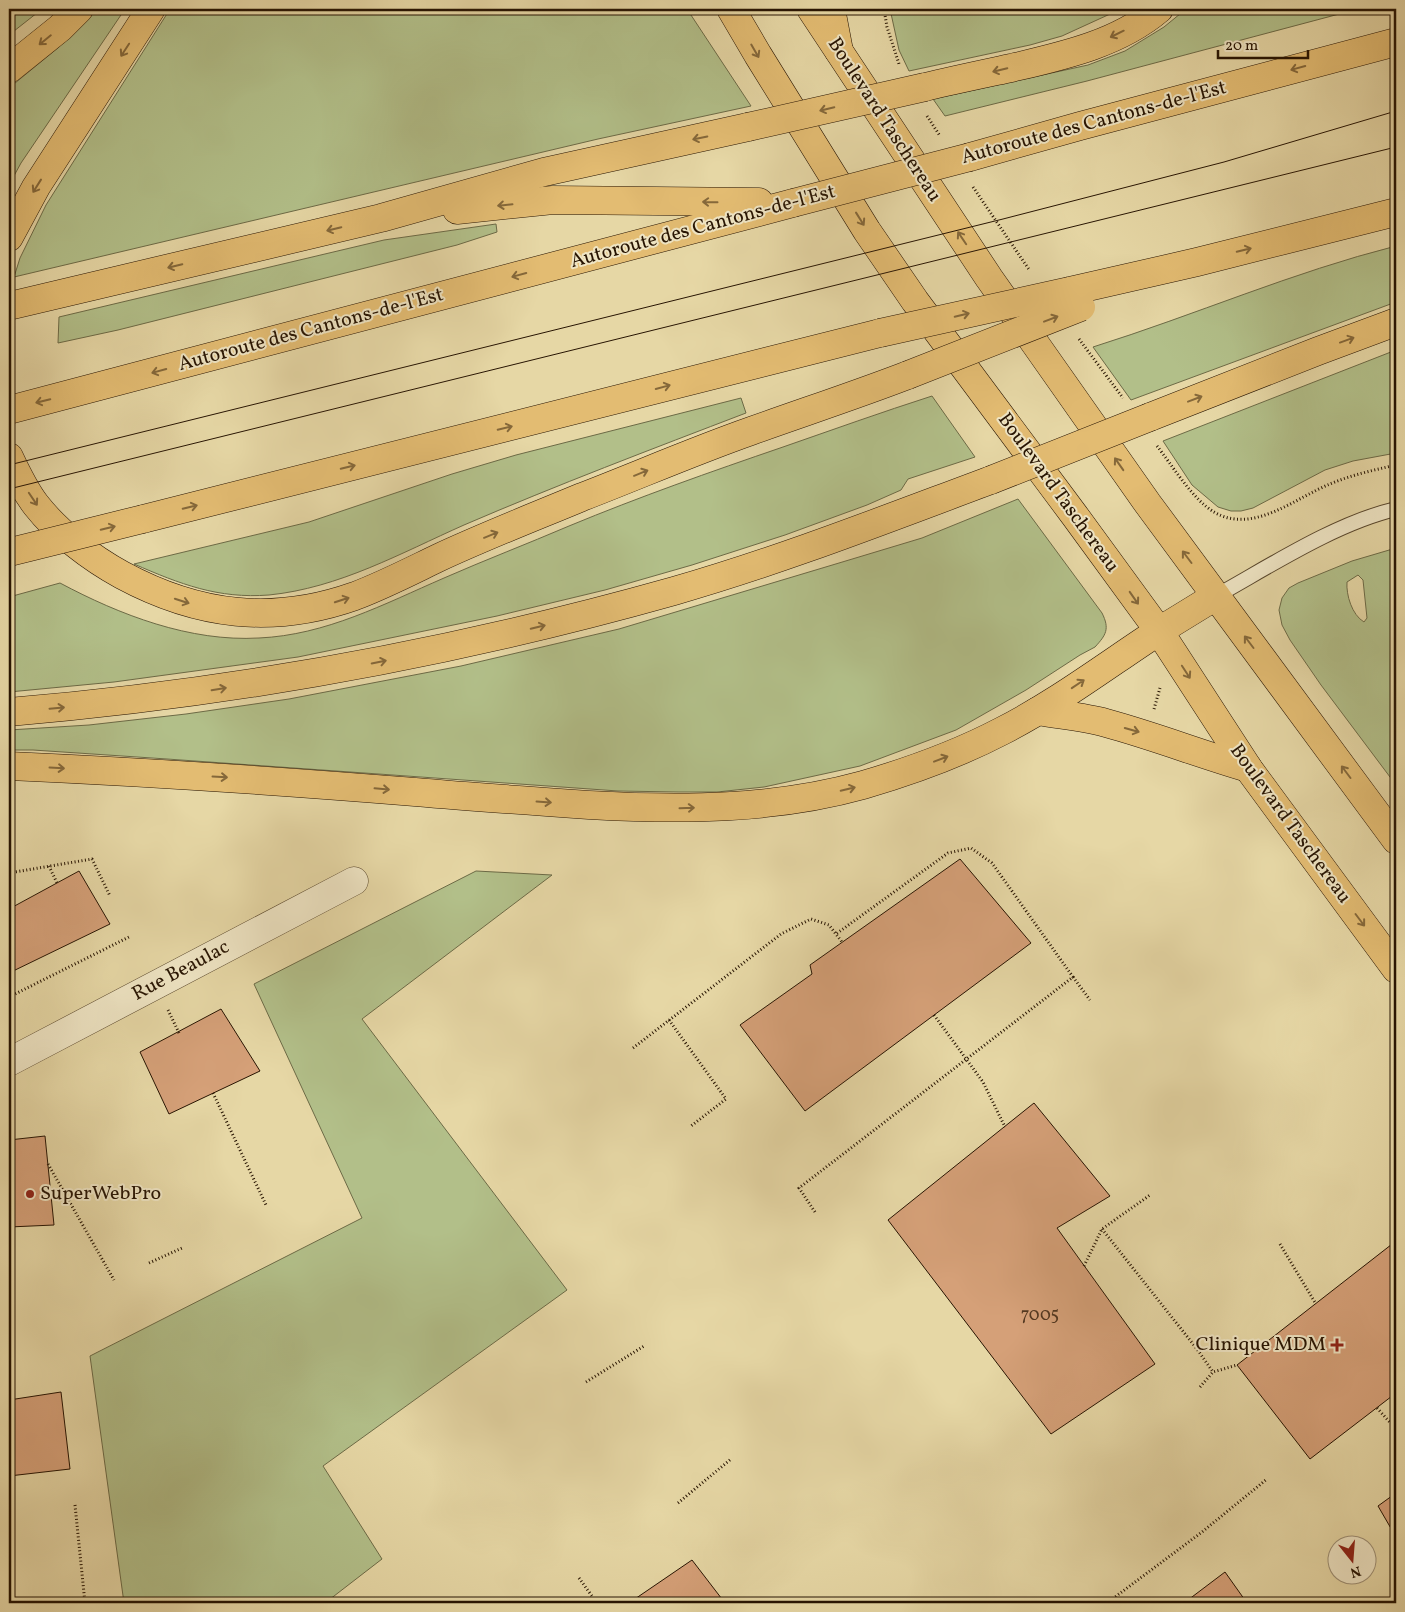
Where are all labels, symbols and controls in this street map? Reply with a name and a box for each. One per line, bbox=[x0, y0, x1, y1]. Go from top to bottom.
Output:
scale bar bbox=[1218, 28, 1308, 60]
one-way arrow bbox=[1110, 30, 1125, 40]
street label: Boulevard Taschereau bbox=[820, 32, 948, 208]
one-way arrow bbox=[39, 35, 52, 46]
text: 20 m bbox=[1225, 36, 1258, 57]
one-way arrow bbox=[120, 42, 130, 56]
one-way arrow bbox=[751, 43, 761, 58]
one-way arrow bbox=[1291, 63, 1307, 73]
one-way arrow bbox=[993, 66, 1009, 75]
street label: Autoroute des Cantons-de-l'Est bbox=[958, 74, 1230, 172]
one-way arrow bbox=[819, 105, 835, 114]
one-way arrow bbox=[693, 133, 709, 143]
street label: Autoroute des Cantons-de-l'Est bbox=[567, 178, 839, 276]
one-way arrow bbox=[31, 179, 41, 193]
one-way arrow bbox=[702, 197, 718, 207]
one-way arrow bbox=[497, 200, 513, 210]
one-way arrow bbox=[855, 211, 865, 225]
one-way arrow bbox=[326, 225, 342, 234]
one-way arrow bbox=[957, 231, 967, 245]
one-way arrow bbox=[1236, 245, 1252, 254]
one-way arrow bbox=[168, 262, 184, 271]
one-way arrow bbox=[511, 271, 527, 281]
street label: Autoroute des Cantons-de-l'Est bbox=[175, 281, 447, 379]
one-way arrow bbox=[954, 310, 970, 319]
one-way arrow bbox=[1044, 313, 1059, 322]
one-way arrow bbox=[1339, 335, 1354, 344]
one-way arrow bbox=[151, 367, 167, 376]
one-way arrow bbox=[654, 382, 670, 391]
one-way arrow bbox=[1187, 394, 1202, 403]
one-way arrow bbox=[35, 397, 51, 406]
street label: Boulevard Taschereau bbox=[990, 407, 1126, 579]
one-way arrow bbox=[497, 423, 513, 432]
one-way arrow bbox=[1114, 457, 1125, 471]
one-way arrow bbox=[339, 462, 355, 471]
one-way arrow bbox=[633, 468, 648, 478]
one-way arrow bbox=[28, 492, 38, 506]
one-way arrow bbox=[182, 502, 198, 511]
one-way arrow bbox=[100, 522, 116, 532]
one-way arrow bbox=[483, 529, 498, 539]
one-way arrow bbox=[1182, 550, 1192, 564]
one-way arrow bbox=[1129, 590, 1139, 604]
one-way arrow bbox=[334, 595, 349, 604]
one-way arrow bbox=[174, 597, 190, 607]
one-way arrow bbox=[529, 622, 545, 631]
one-way arrow bbox=[1244, 635, 1254, 649]
one-way arrow bbox=[371, 657, 387, 666]
one-way arrow bbox=[1181, 664, 1191, 678]
one-way arrow bbox=[1071, 679, 1085, 689]
one-way arrow bbox=[210, 684, 226, 694]
one-way arrow bbox=[49, 703, 65, 712]
one-way arrow bbox=[1124, 726, 1140, 736]
street label: Boulevard Taschereau bbox=[1222, 738, 1358, 910]
one-way arrow bbox=[933, 754, 948, 763]
one-way arrow bbox=[49, 764, 65, 773]
one-way arrow bbox=[1341, 766, 1352, 779]
one-way arrow bbox=[211, 773, 227, 782]
one-way arrow bbox=[839, 784, 855, 793]
one-way arrow bbox=[373, 785, 389, 794]
one-way arrow bbox=[535, 797, 551, 806]
one-way arrow bbox=[678, 803, 694, 813]
one-way arrow bbox=[1355, 913, 1365, 927]
street label: Rue Beaulac bbox=[127, 934, 235, 1008]
place label: SuperWebPro bbox=[40, 1180, 161, 1208]
marker: SuperWebPro bbox=[24, 1188, 36, 1200]
house number: 7005 bbox=[1021, 1303, 1059, 1328]
place label: Clinique MDM bbox=[1195, 1331, 1326, 1359]
marker: Clinique MDM bbox=[1330, 1338, 1344, 1352]
north arrow bbox=[1328, 1534, 1378, 1584]
text: N bbox=[1348, 1560, 1363, 1582]

